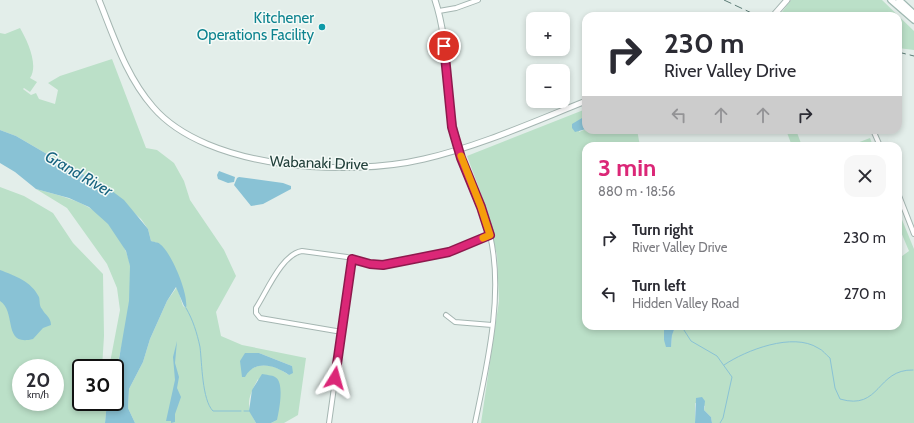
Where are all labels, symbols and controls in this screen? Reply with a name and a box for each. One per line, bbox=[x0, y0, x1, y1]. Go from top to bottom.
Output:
place label: Kitchener Operations Facility bbox=[197, 9, 314, 44]
map controls bbox=[526, 12, 570, 108]
button: + bbox=[526, 12, 570, 56]
marker: Kitchener Operations Facility bbox=[317, 22, 327, 32]
text: 230 m bbox=[664, 26, 744, 60]
icon: right bbox=[598, 28, 650, 80]
pin bbox=[427, 29, 461, 63]
icon: arrive bbox=[433, 35, 455, 57]
text: River Valley Drive bbox=[664, 60, 796, 82]
button: − bbox=[526, 64, 570, 108]
icon: left bbox=[668, 104, 690, 126]
icon: ahead bbox=[710, 104, 732, 126]
icon: ahead bbox=[752, 104, 774, 126]
icon: right bbox=[794, 104, 816, 126]
water label: Grand River bbox=[42, 147, 117, 201]
street label: Wabanaki Drive bbox=[269, 152, 369, 174]
text: 3 min bbox=[598, 153, 656, 182]
button: close bbox=[844, 155, 886, 197]
text: 880 m · 18:56 bbox=[598, 183, 675, 199]
text: Turn right bbox=[632, 221, 693, 239]
icon: right bbox=[598, 227, 620, 249]
text: 230 m bbox=[843, 229, 886, 247]
text: River Valley Drive bbox=[632, 239, 727, 255]
text: Turn left bbox=[632, 277, 686, 295]
icon: left bbox=[598, 283, 620, 305]
text: 270 m bbox=[844, 285, 886, 303]
text: Hidden Valley Road bbox=[632, 295, 739, 311]
position arrow bbox=[314, 357, 356, 399]
speed limit sign: 30 bbox=[72, 359, 124, 411]
text: 20 bbox=[26, 368, 50, 392]
text: km/h bbox=[27, 388, 49, 401]

